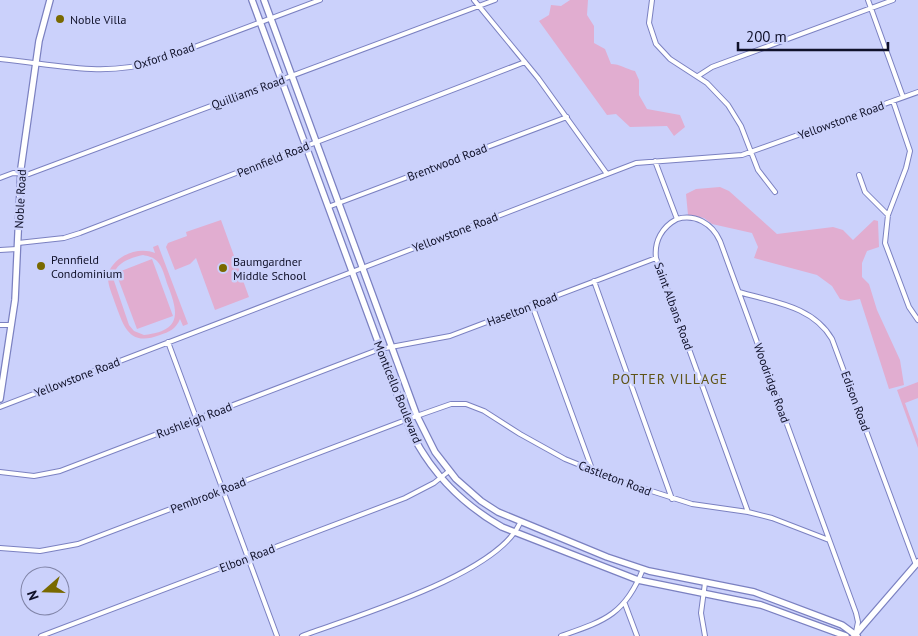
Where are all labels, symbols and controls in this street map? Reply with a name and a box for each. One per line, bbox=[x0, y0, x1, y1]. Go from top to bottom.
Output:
place label: Noble Villa bbox=[70, 12, 126, 27]
marker: Noble Villa bbox=[54, 13, 66, 25]
scale bar bbox=[738, 20, 888, 52]
text: 200 m bbox=[746, 27, 787, 46]
street label: Oxford Road bbox=[132, 39, 196, 73]
street label: Quilliams Road bbox=[209, 72, 287, 112]
street label: Yellowstone Road bbox=[796, 97, 886, 143]
street label: Pennfield Road bbox=[235, 138, 311, 180]
street label: Brentwood Road bbox=[405, 140, 489, 184]
street label: Noble Road bbox=[11, 169, 29, 229]
street label: Yellowstone Road bbox=[410, 209, 500, 255]
place label: Pennfield Condominium bbox=[51, 252, 122, 281]
place label: Baumgardner Middle School bbox=[233, 254, 307, 283]
marker: Pennfield Condominium bbox=[35, 260, 47, 272]
street label: Saint Albans Road bbox=[651, 260, 697, 352]
marker: Baumgardner Middle School bbox=[217, 262, 229, 274]
street label: Haselton Road bbox=[485, 289, 559, 329]
street label: Monticello Boulevard bbox=[371, 339, 425, 445]
street label: Woodridge Road bbox=[751, 341, 793, 425]
street label: Yellowstone Road bbox=[32, 354, 122, 400]
street label: Edison Road bbox=[838, 369, 874, 433]
district label: POTTER VILLAGE bbox=[612, 370, 728, 388]
street label: Rushleigh Road bbox=[154, 399, 234, 441]
street label: Castleton Road bbox=[576, 457, 654, 499]
street label: Pembrook Road bbox=[168, 474, 248, 516]
street label: Elbon Road bbox=[217, 541, 277, 575]
north arrow bbox=[20, 566, 70, 616]
text: N bbox=[23, 588, 43, 603]

